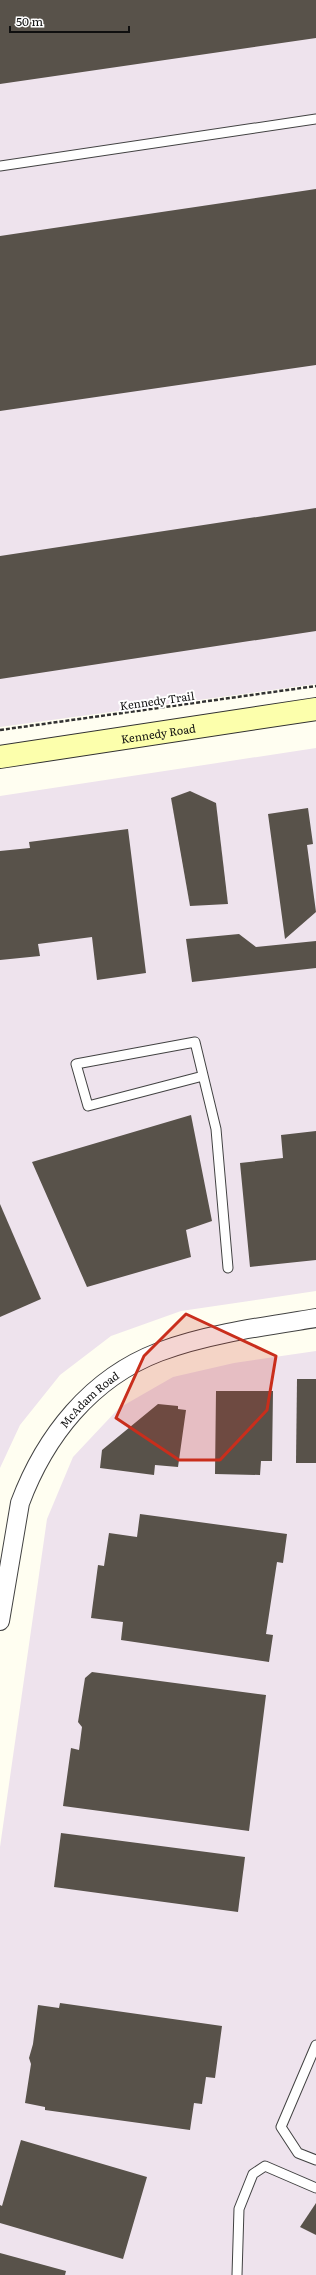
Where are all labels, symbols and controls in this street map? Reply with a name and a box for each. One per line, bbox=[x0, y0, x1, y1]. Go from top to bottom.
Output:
scale bar bbox=[10, 8, 129, 34]
text: 50 m bbox=[16, 12, 43, 30]
street label: Kennedy Trail bbox=[119, 687, 196, 713]
street label: Kennedy Road bbox=[120, 719, 197, 747]
street label: McAdam Road bbox=[56, 1367, 122, 1431]

